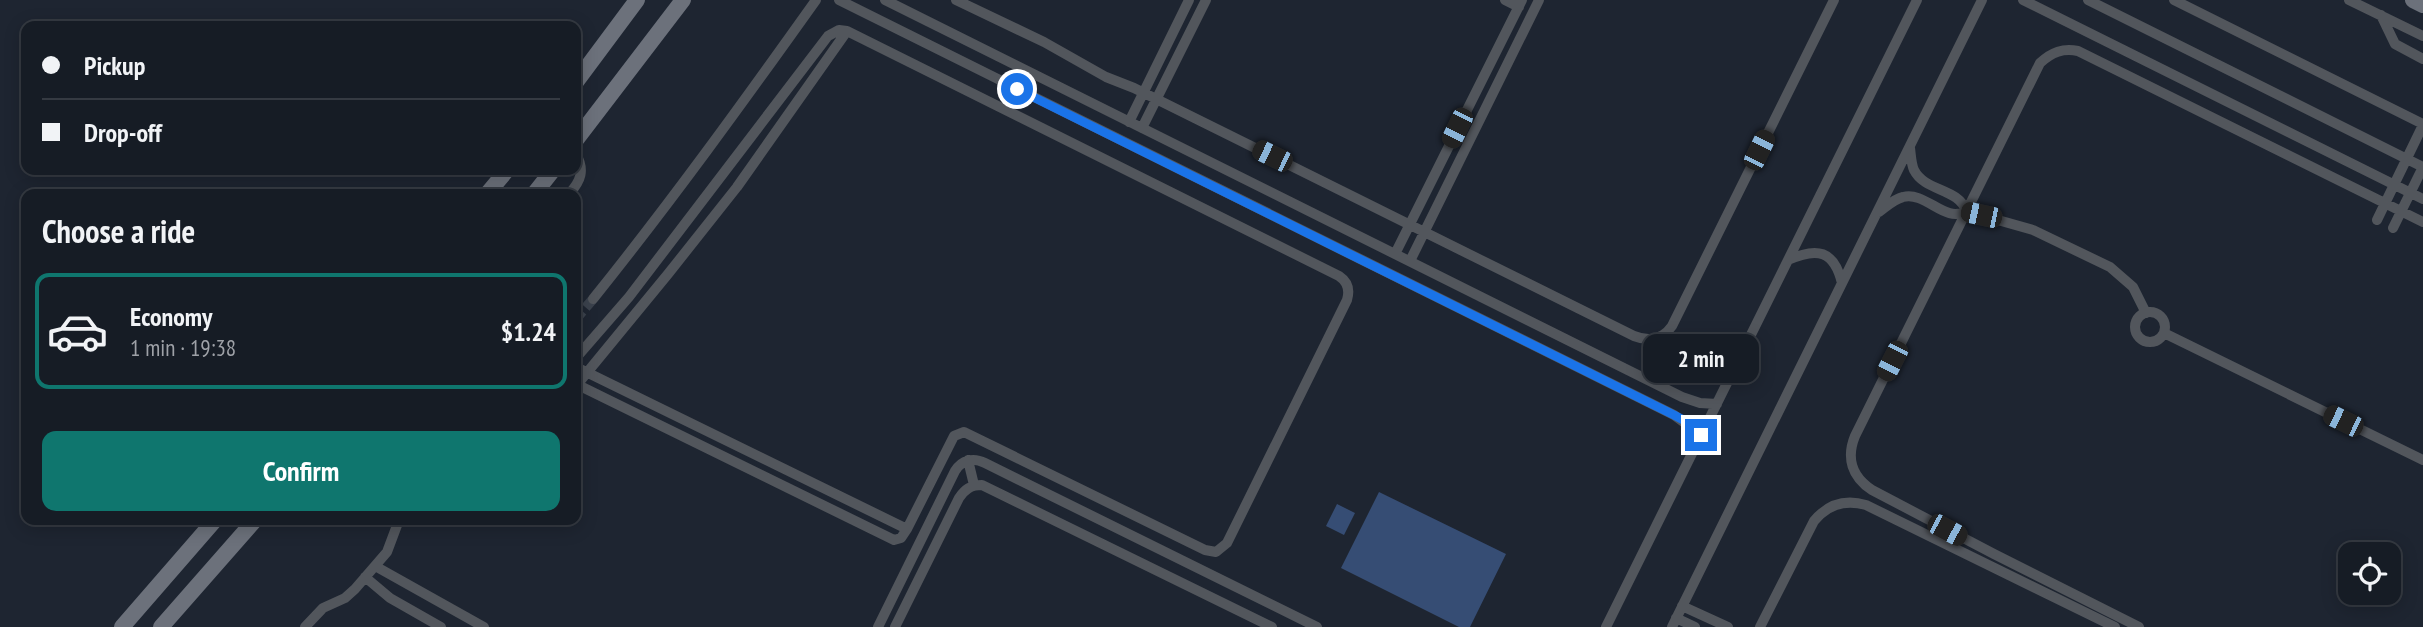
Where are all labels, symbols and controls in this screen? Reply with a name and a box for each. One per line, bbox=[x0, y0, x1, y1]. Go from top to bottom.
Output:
text: Pickup bbox=[84, 49, 145, 82]
route start bbox=[1001, 73, 1033, 105]
car bbox=[1439, 105, 1476, 151]
text: Drop-off bbox=[84, 116, 162, 149]
car bbox=[1741, 127, 1778, 173]
car bbox=[1249, 137, 1296, 175]
car bbox=[1959, 200, 2004, 230]
text: Choose a ride bbox=[42, 210, 195, 252]
icon: car bbox=[46, 300, 109, 363]
text: Economy bbox=[130, 300, 212, 333]
text: $1.24 bbox=[501, 315, 556, 348]
text: 1 min · 19:38 bbox=[130, 333, 236, 362]
callout: 2 min bbox=[1643, 334, 1759, 382]
car bbox=[1874, 338, 1911, 384]
text: 2 min bbox=[1678, 344, 1724, 373]
car bbox=[2320, 402, 2367, 440]
route end bbox=[1685, 419, 1717, 451]
button: Confirm bbox=[42, 431, 560, 511]
car bbox=[1924, 511, 1971, 549]
map controls bbox=[2338, 542, 2401, 605]
button: locate bbox=[2338, 542, 2401, 605]

